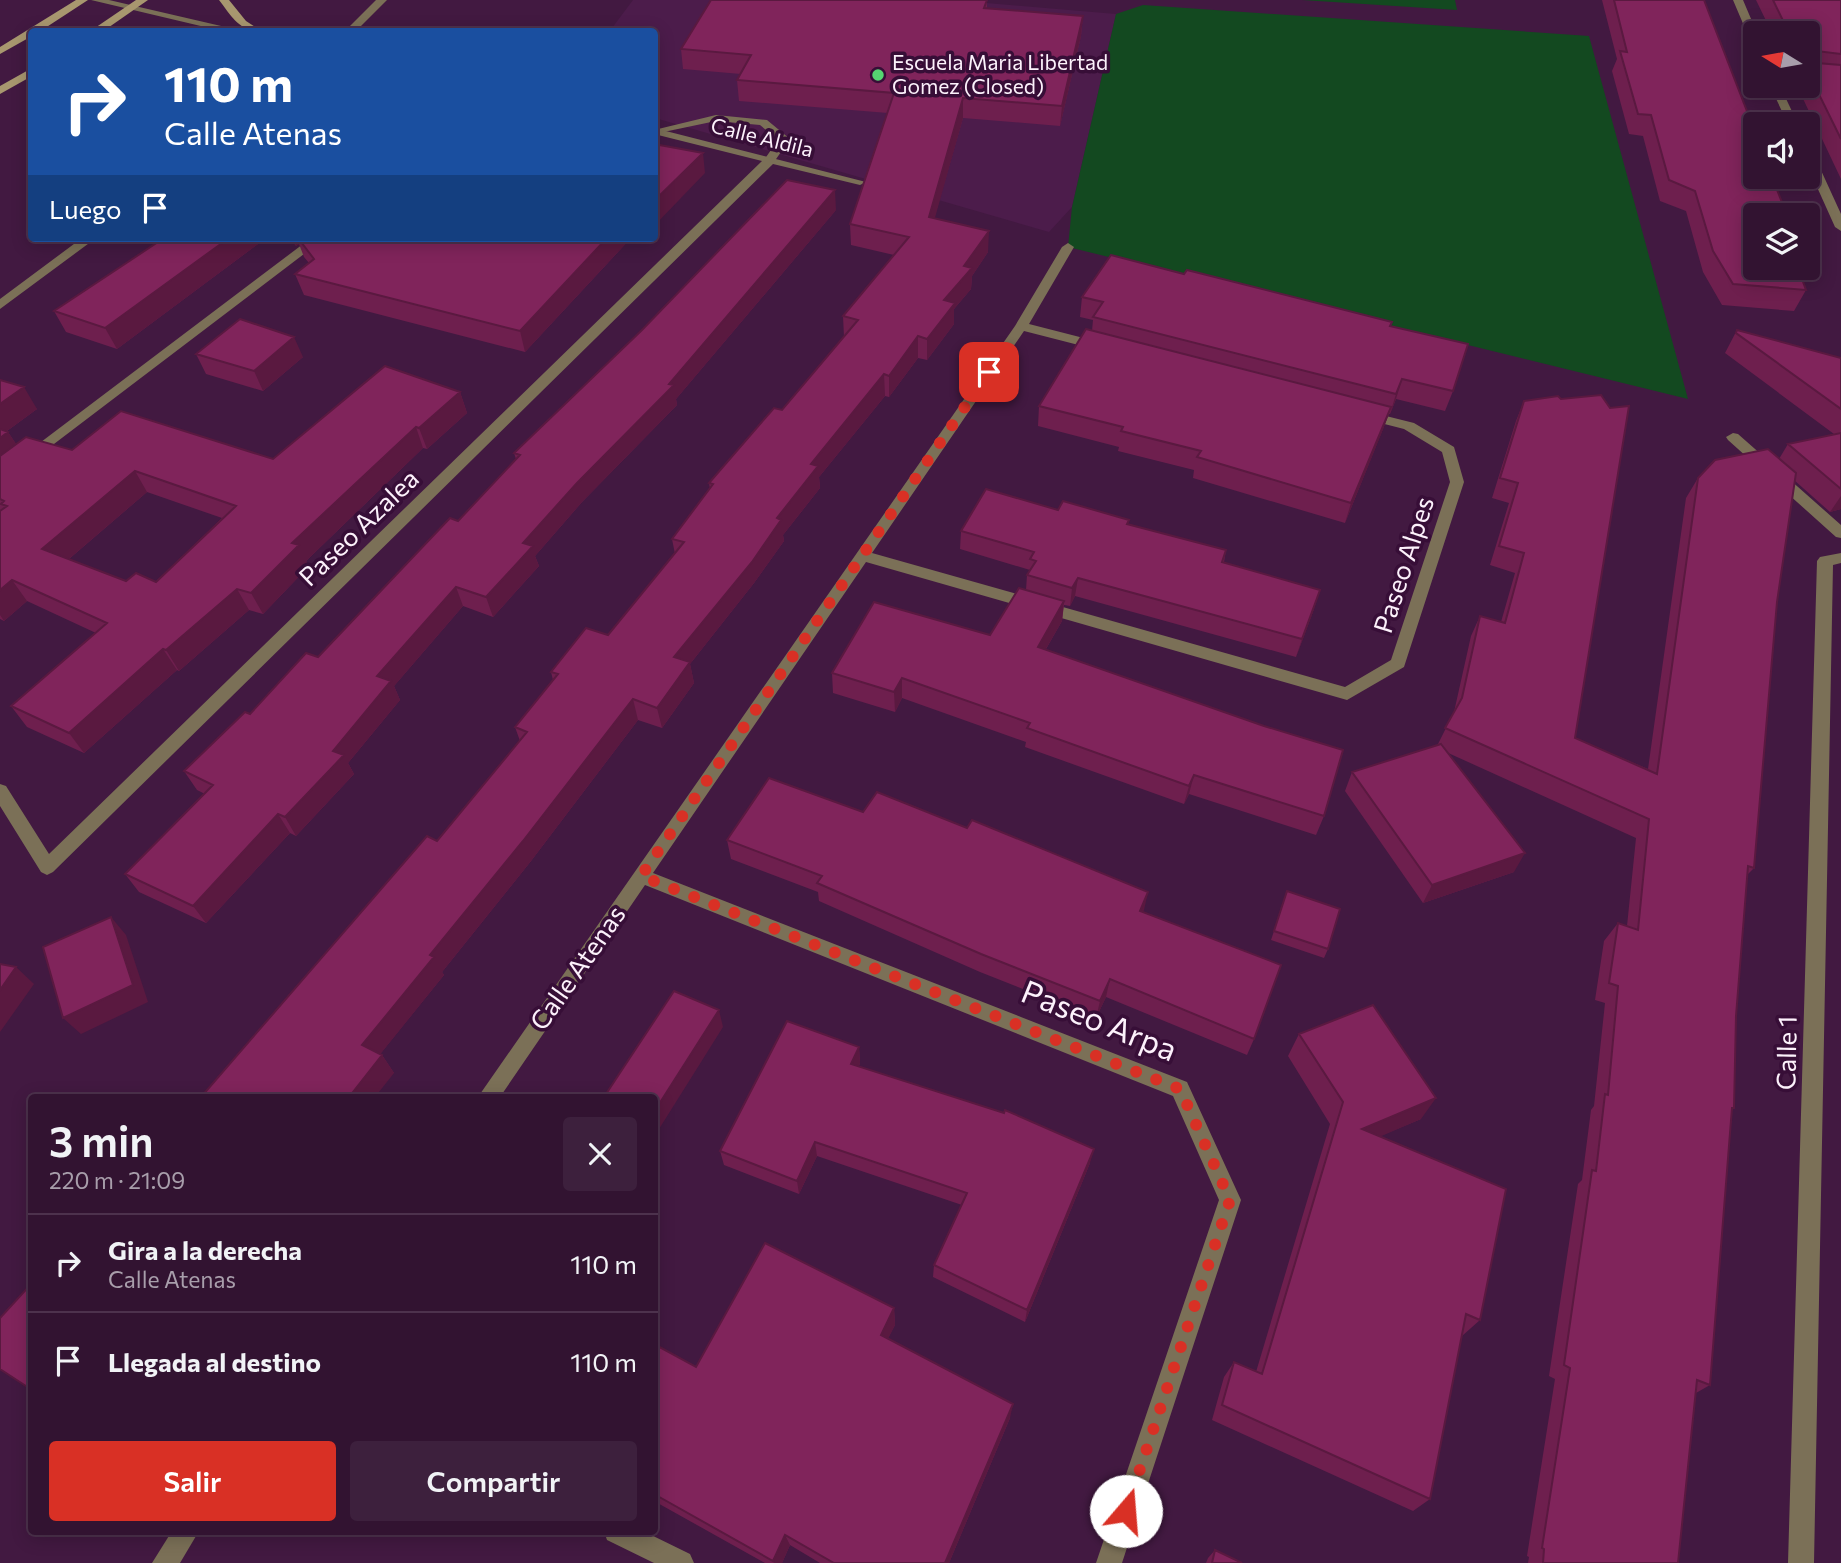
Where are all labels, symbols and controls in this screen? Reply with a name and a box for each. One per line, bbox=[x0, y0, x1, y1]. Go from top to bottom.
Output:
north arrow bbox=[1743, 21, 1820, 98]
map controls bbox=[1743, 21, 1820, 280]
place label: Escuela Maria Libertad Gomez (Closed) bbox=[892, 49, 1108, 98]
text: 110 m bbox=[164, 52, 293, 112]
icon: right bbox=[49, 56, 140, 147]
marker: Escuela Maria Libertad Gomez (Closed) bbox=[870, 67, 886, 83]
text: Calle Atenas bbox=[164, 112, 342, 152]
street label: Calle Aldila bbox=[708, 112, 816, 161]
button: sound bbox=[1743, 112, 1820, 189]
icon: arrive bbox=[136, 189, 174, 227]
text: Luego bbox=[49, 193, 122, 224]
button: layers bbox=[1743, 203, 1820, 280]
pin bbox=[959, 342, 1019, 402]
icon: arrive bbox=[970, 353, 1008, 391]
street label: Paseo Azalea bbox=[292, 462, 424, 592]
street label: Paseo Alpes bbox=[1366, 492, 1439, 637]
street label: Calle Atenas bbox=[523, 899, 631, 1035]
street label: Paseo Arpa bbox=[1016, 970, 1183, 1068]
street label: Calle 1 bbox=[1769, 1015, 1802, 1090]
text: 3 min bbox=[49, 1114, 154, 1166]
button: close bbox=[563, 1117, 637, 1191]
text: 220 m · 21:09 bbox=[49, 1166, 185, 1194]
text: Gira a la derecha bbox=[108, 1234, 302, 1265]
icon: right bbox=[49, 1244, 87, 1282]
text: 110 m bbox=[570, 1248, 637, 1279]
text: Calle Atenas bbox=[108, 1265, 236, 1293]
icon: arrive bbox=[49, 1342, 87, 1380]
text: Llegada al destino bbox=[108, 1346, 321, 1377]
text: 110 m bbox=[570, 1346, 637, 1377]
button: Salir bbox=[49, 1441, 336, 1521]
button: Compartir bbox=[350, 1441, 637, 1521]
position arrow bbox=[1089, 1474, 1163, 1548]

